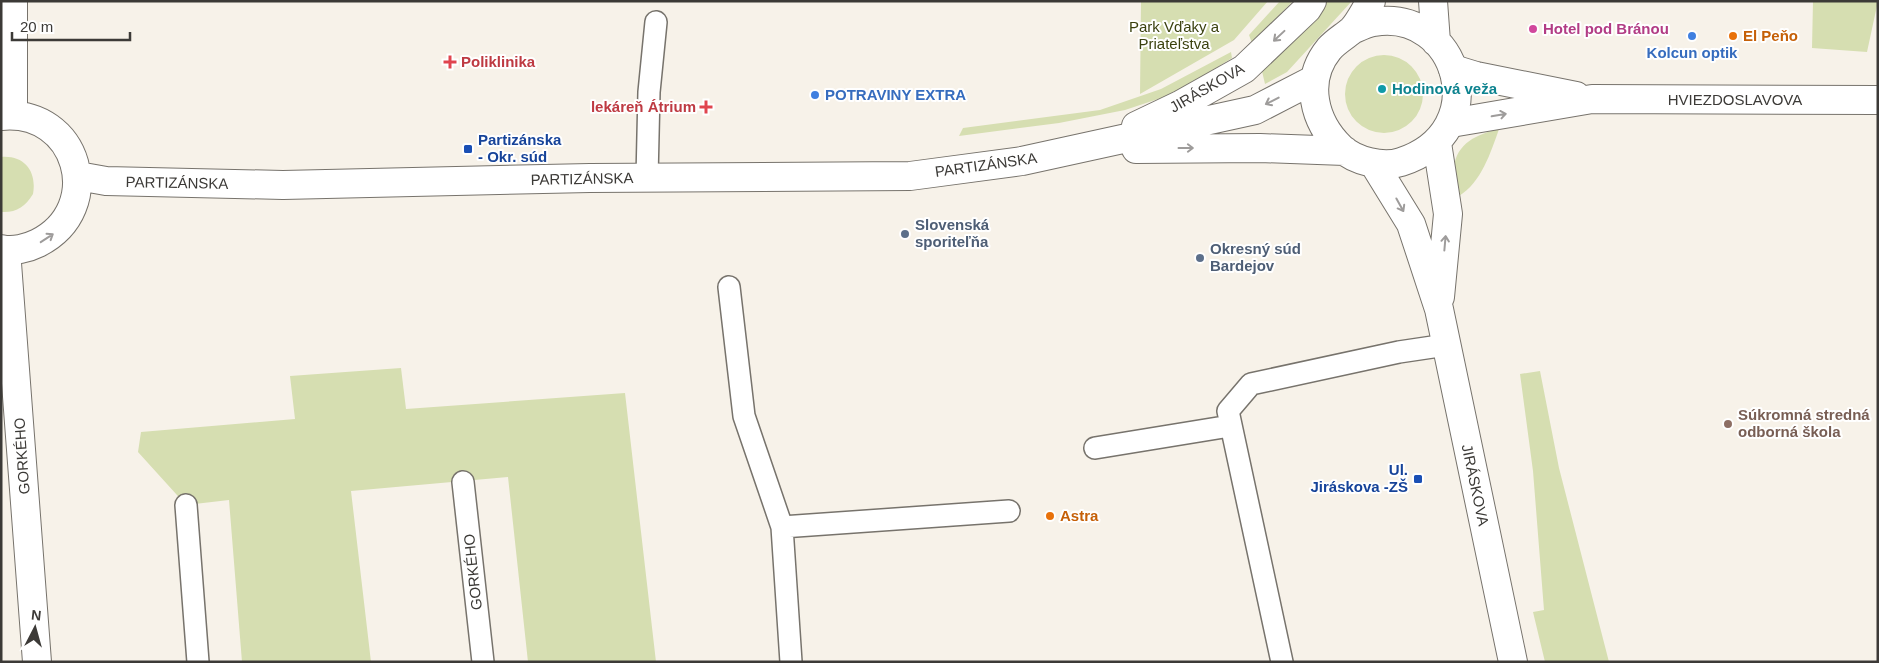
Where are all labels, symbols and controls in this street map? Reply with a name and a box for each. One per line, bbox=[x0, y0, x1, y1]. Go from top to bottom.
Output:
scale bar bbox=[12, 10, 130, 42]
text: 20 m bbox=[20, 18, 53, 35]
park label: Park Vďaky a Priateľstva bbox=[1129, 18, 1220, 52]
place label: Hotel pod Bránou bbox=[1543, 20, 1669, 37]
marker: Hotel pod Bránou bbox=[1527, 23, 1539, 35]
place label: El Peňo bbox=[1743, 27, 1798, 44]
one-way arrow bbox=[1272, 30, 1285, 42]
marker: Kolcun optik bbox=[1686, 30, 1698, 42]
marker: El Peňo bbox=[1727, 30, 1739, 42]
place label: Kolcun optik bbox=[1647, 44, 1738, 61]
place label: Poliklinika bbox=[461, 53, 536, 70]
marker: Poliklinika bbox=[443, 55, 457, 69]
street label: JIRÁSKOVA bbox=[1167, 59, 1247, 116]
place label: Hodinová veža bbox=[1392, 80, 1498, 97]
marker: Hodinová veža bbox=[1376, 83, 1388, 95]
place label: POTRAVINY EXTRA bbox=[825, 86, 966, 103]
marker: POTRAVINY EXTRA bbox=[809, 89, 821, 101]
street label: HVIEZDOSLAVOVA bbox=[1668, 91, 1802, 108]
one-way arrow bbox=[1264, 96, 1279, 106]
place label: lekáreň Átrium bbox=[591, 98, 696, 115]
marker: lekáreň Átrium bbox=[700, 101, 712, 113]
one-way arrow bbox=[1490, 109, 1506, 119]
place label: Partizánska - Okr. súd bbox=[478, 131, 562, 165]
marker: Partizánska - Okr. súd bbox=[462, 143, 474, 155]
one-way arrow bbox=[1178, 144, 1194, 153]
street label: PARTIZÁNSKA bbox=[934, 149, 1038, 180]
street label: PARTIZÁNSKA bbox=[530, 169, 634, 188]
street label: PARTIZÁNSKA bbox=[125, 173, 229, 192]
one-way arrow bbox=[1396, 197, 1406, 211]
place label: Slovenská sporiteľňa bbox=[915, 216, 990, 250]
marker: Slovenská sporiteľňa bbox=[899, 228, 911, 240]
one-way arrow bbox=[40, 232, 54, 243]
one-way arrow bbox=[1441, 235, 1450, 251]
place label: Okresný súd Bardejov bbox=[1210, 240, 1301, 274]
marker: Okresný súd Bardejov bbox=[1194, 252, 1206, 264]
place label: Súkromná stredná odborná škola bbox=[1738, 406, 1870, 440]
street label: GORKÉHO bbox=[10, 417, 33, 495]
marker: Súkromná stredná odborná škola bbox=[1722, 418, 1734, 430]
street label: JIRÁSKOVA bbox=[1459, 442, 1492, 527]
place label: Ul. Jiráskova -ZŠ bbox=[1310, 461, 1408, 495]
marker: Ul. Jiráskova -ZŠ bbox=[1412, 473, 1424, 485]
place label: Astra bbox=[1060, 507, 1099, 524]
marker: Astra bbox=[1044, 510, 1056, 522]
street label: GORKÉHO bbox=[460, 533, 485, 611]
north arrow bbox=[10, 603, 60, 653]
text: N bbox=[30, 607, 42, 624]

